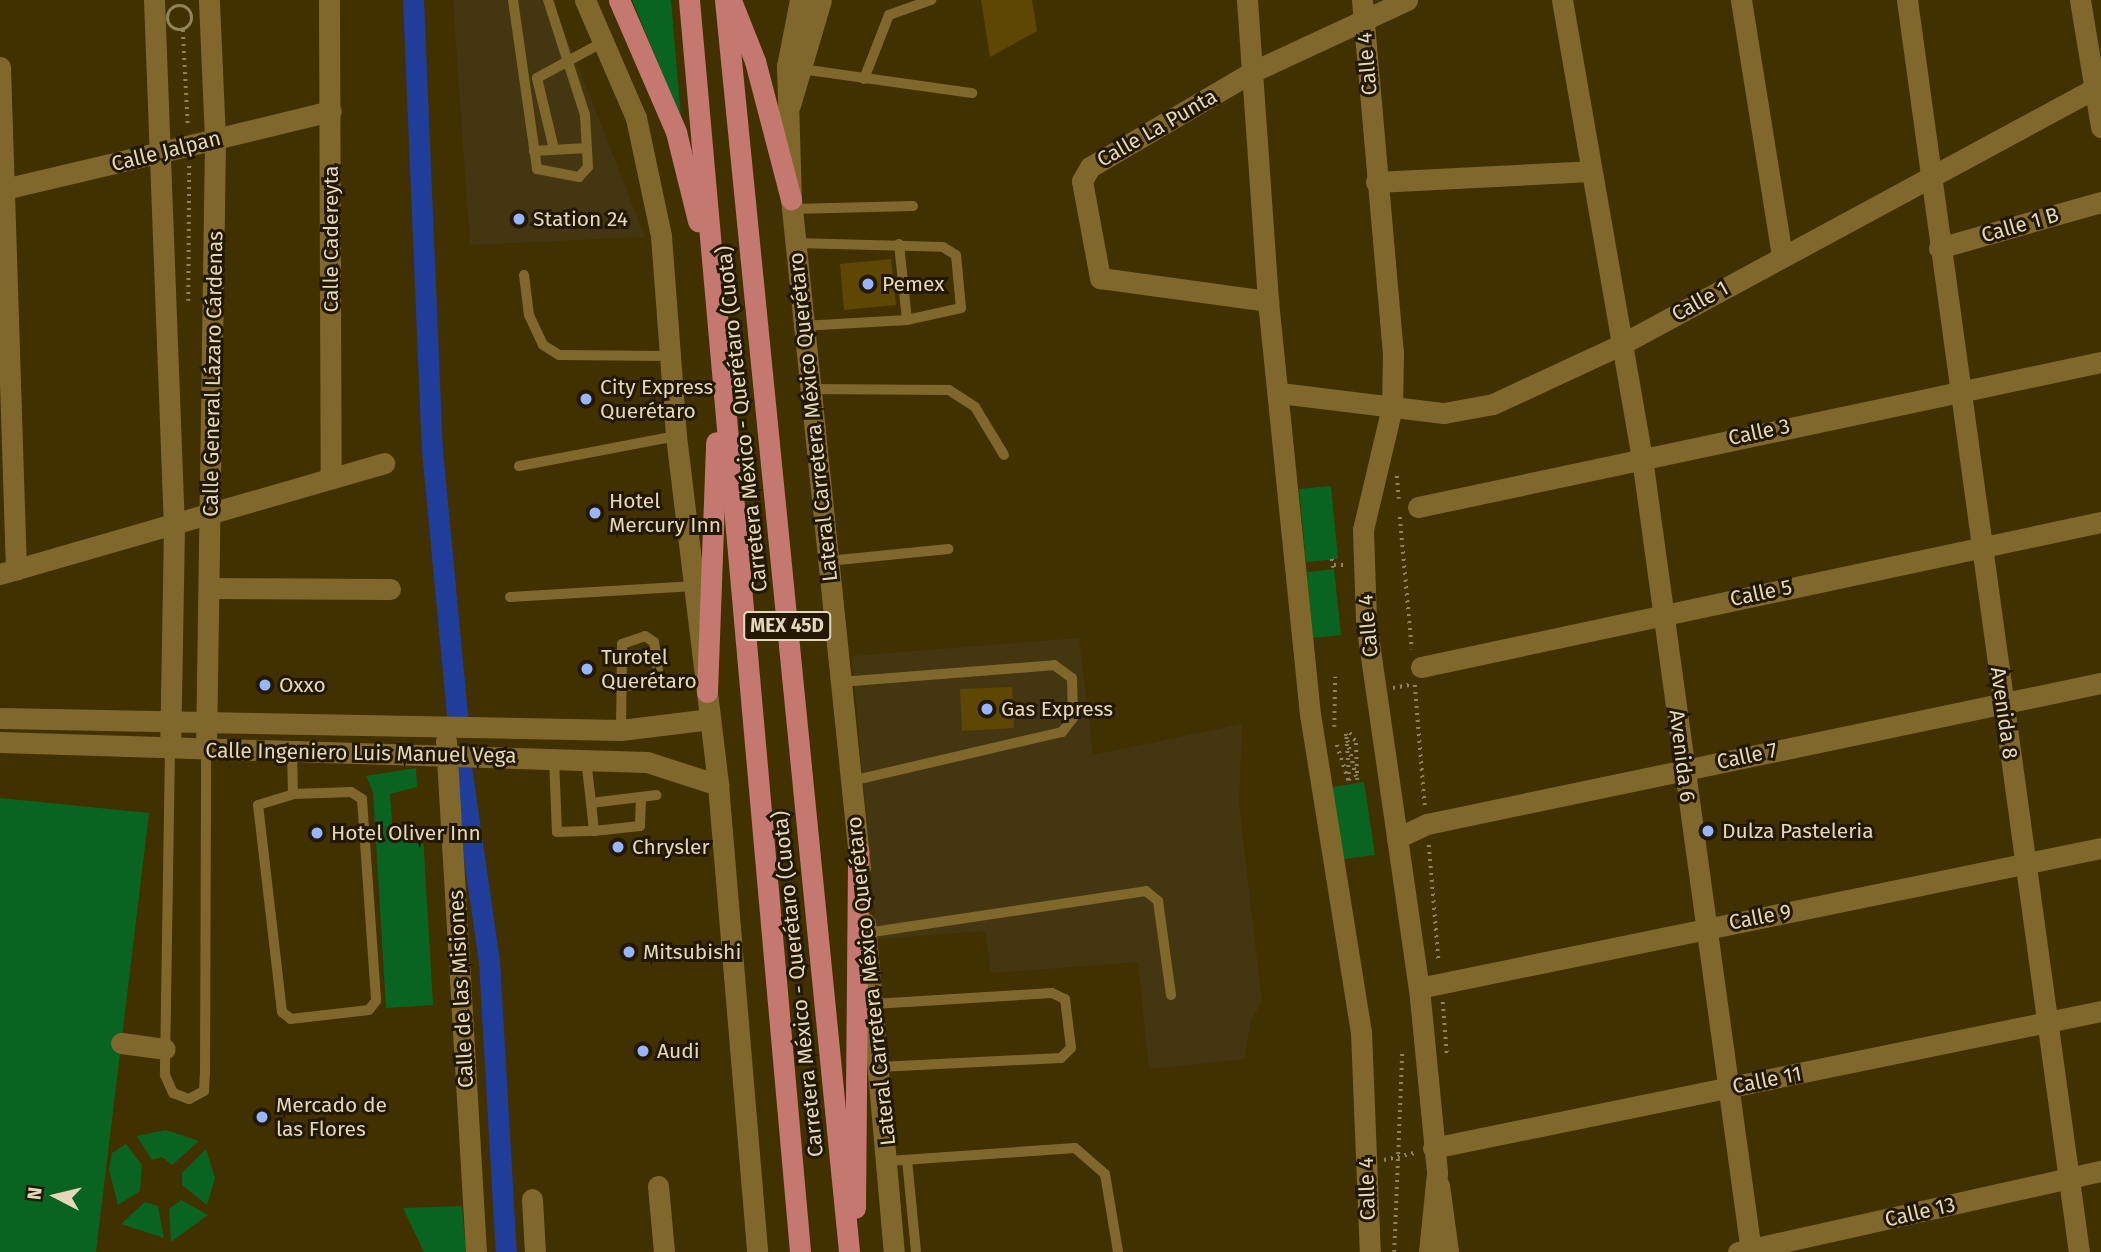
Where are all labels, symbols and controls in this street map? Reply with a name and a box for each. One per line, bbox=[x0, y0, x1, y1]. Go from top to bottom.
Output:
street label: Calle 4 bbox=[1352, 31, 1382, 97]
street label: Calle La Punta bbox=[1093, 84, 1221, 172]
street label: Calle Jalpan bbox=[109, 125, 223, 177]
street label: Calle Cadereyta bbox=[318, 166, 344, 312]
street label: Calle 1 B bbox=[1978, 202, 2062, 248]
place label: Station 24 bbox=[533, 206, 628, 232]
marker: Station 24 bbox=[511, 211, 527, 227]
street label: Calle General Lázaro Cárdenas bbox=[198, 231, 228, 517]
street label: Carretera México - Querétaro (Cuota) bbox=[711, 245, 773, 593]
street label: Lateral Carretera México Querétaro bbox=[783, 251, 843, 583]
place label: Pemex bbox=[882, 271, 944, 297]
street label: Calle 1 bbox=[1667, 275, 1733, 327]
marker: Pemex bbox=[860, 276, 876, 292]
place label: City Express Querétaro bbox=[600, 374, 713, 424]
marker: City Express Querétaro bbox=[578, 391, 594, 407]
street label: Calle 3 bbox=[1726, 413, 1792, 451]
place label: Hotel Mercury Inn bbox=[609, 488, 721, 538]
marker: Hotel Mercury Inn bbox=[587, 505, 603, 521]
street label: Calle 5 bbox=[1728, 574, 1794, 612]
street label: Calle 4 bbox=[1353, 593, 1383, 659]
road number: MEX 45D bbox=[742, 610, 832, 642]
place label: Turotel Querétaro bbox=[601, 644, 697, 694]
marker: Turotel Querétaro bbox=[579, 661, 595, 677]
street label: Avenida 8 bbox=[1985, 665, 2023, 761]
place label: Oxxo bbox=[279, 672, 326, 698]
marker: Oxxo bbox=[257, 677, 273, 693]
place label: Gas Express bbox=[1001, 696, 1113, 722]
marker: Gas Express bbox=[979, 701, 995, 717]
street label: Avenida 6 bbox=[1664, 708, 1700, 804]
street label: Calle 7 bbox=[1714, 737, 1780, 775]
street label: Calle Ingeniero Luis Manuel Vega bbox=[205, 738, 517, 768]
street label: Carretera México - Querétaro (Cuota) bbox=[767, 810, 829, 1158]
street label: Lateral Carretera México Querétaro bbox=[841, 815, 901, 1147]
place label: Dulza Pasteleria bbox=[1722, 818, 1874, 844]
place label: Hotel Oliver Inn bbox=[331, 820, 481, 846]
marker: Dulza Pasteleria bbox=[1700, 823, 1716, 839]
marker: Hotel Oliver Inn bbox=[309, 825, 325, 841]
place label: Chrysler bbox=[632, 834, 710, 860]
marker: Chrysler bbox=[610, 839, 626, 855]
street label: Calle de las Misiones bbox=[443, 889, 479, 1089]
street label: Calle 9 bbox=[1727, 899, 1793, 935]
place label: Mitsubishi bbox=[643, 939, 741, 965]
marker: Mitsubishi bbox=[621, 944, 637, 960]
place label: Audi bbox=[657, 1038, 700, 1064]
marker: Audi bbox=[635, 1043, 651, 1059]
street label: Calle 11 bbox=[1730, 1061, 1804, 1099]
place label: Mercado de las Flores bbox=[276, 1092, 387, 1142]
marker: Mercado de las Flores bbox=[254, 1109, 270, 1125]
street label: Calle 4 bbox=[1353, 1157, 1381, 1221]
north arrow bbox=[21, 1161, 91, 1231]
text: N bbox=[22, 1186, 47, 1201]
street label: Calle 13 bbox=[1882, 1192, 1958, 1232]

